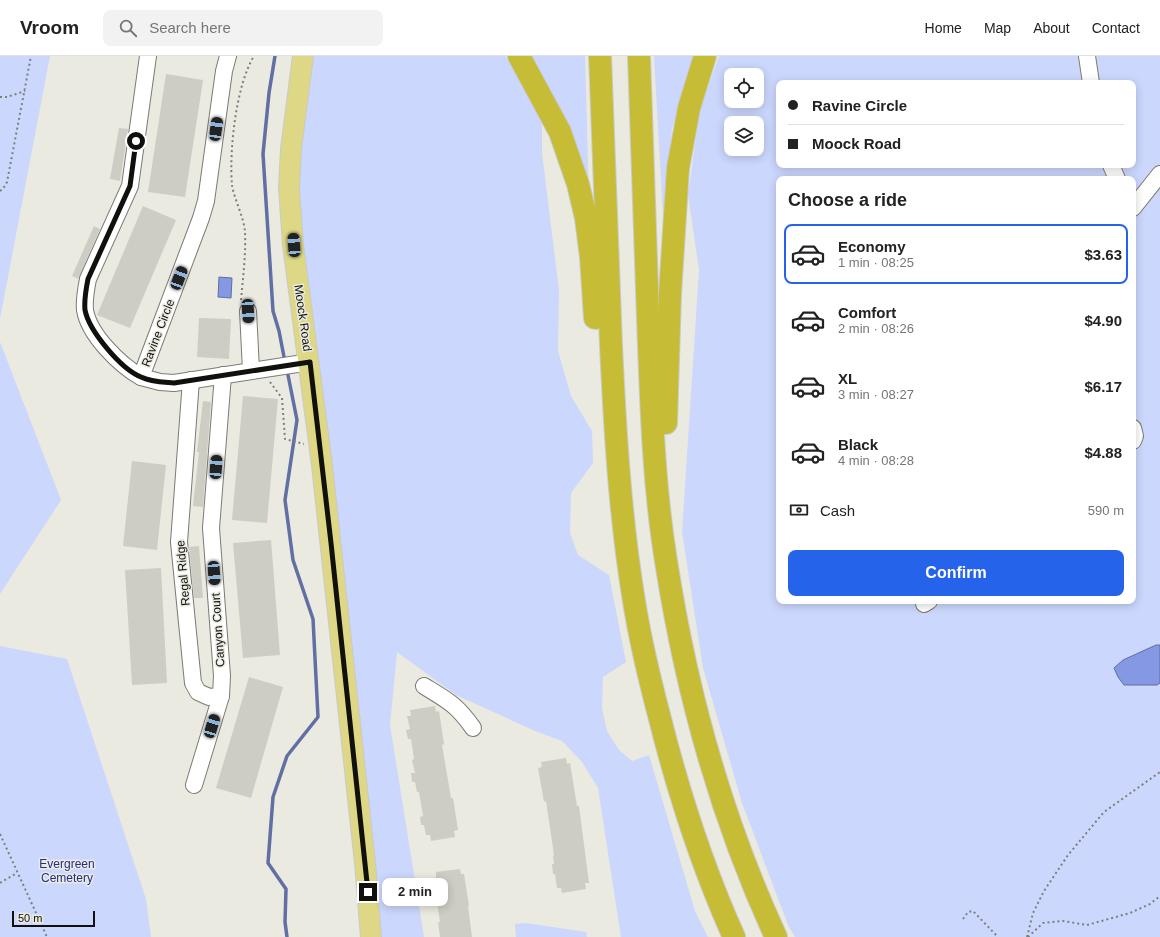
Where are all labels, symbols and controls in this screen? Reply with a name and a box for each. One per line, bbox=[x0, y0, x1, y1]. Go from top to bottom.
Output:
search box bbox=[103, 10, 383, 46]
text: Vroom bbox=[20, 17, 79, 38]
icon: search bbox=[117, 17, 139, 39]
text: Search here bbox=[149, 19, 231, 36]
text: Home bbox=[925, 20, 962, 36]
text: Map bbox=[984, 20, 1011, 36]
text: About bbox=[1033, 20, 1070, 36]
text: Contact bbox=[1092, 20, 1140, 36]
map controls bbox=[724, 68, 764, 156]
button: locate bbox=[724, 68, 764, 108]
text: Ravine Circle bbox=[812, 97, 907, 114]
car bbox=[208, 116, 224, 142]
button: layers bbox=[724, 116, 764, 156]
route start bbox=[127, 132, 145, 150]
text: Moock Road bbox=[812, 135, 901, 152]
text: Choose a ride bbox=[788, 190, 907, 210]
car bbox=[287, 233, 301, 257]
icon: car bbox=[790, 236, 826, 272]
text: Economy bbox=[838, 238, 906, 255]
text: $3.63 bbox=[1084, 246, 1122, 263]
text: 1 min · 08:25 bbox=[838, 255, 914, 270]
car bbox=[169, 265, 189, 291]
street label: Moock Road bbox=[291, 284, 315, 352]
street label: Ravine Circle bbox=[139, 297, 177, 369]
car bbox=[241, 299, 255, 323]
icon: car bbox=[790, 302, 826, 338]
text: Comfort bbox=[838, 304, 896, 321]
text: $4.90 bbox=[1084, 312, 1122, 329]
text: 2 min · 08:26 bbox=[838, 321, 914, 336]
icon: car bbox=[790, 368, 826, 404]
text: XL bbox=[838, 370, 857, 387]
text: $6.17 bbox=[1084, 378, 1122, 395]
text: 3 min · 08:27 bbox=[838, 387, 914, 402]
icon: car bbox=[790, 434, 826, 470]
text: Black bbox=[838, 436, 878, 453]
text: $4.88 bbox=[1084, 444, 1122, 461]
text: 4 min · 08:28 bbox=[838, 453, 914, 468]
car bbox=[209, 455, 223, 479]
icon: cash bbox=[788, 499, 810, 521]
text: Cash bbox=[820, 502, 855, 519]
text: 590 m bbox=[1088, 503, 1124, 518]
street label: Regal Ridge bbox=[173, 539, 193, 607]
button: Confirm bbox=[788, 550, 1124, 596]
car bbox=[207, 561, 221, 585]
street label: Canyon Court bbox=[208, 592, 228, 667]
car bbox=[203, 713, 221, 739]
park label: Evergreen Cemetery bbox=[39, 857, 95, 885]
callout: 2 min bbox=[382, 878, 448, 906]
route end bbox=[359, 883, 377, 901]
text: 2 min bbox=[398, 884, 432, 899]
scale bar bbox=[12, 909, 95, 928]
text: 50 m bbox=[18, 912, 42, 924]

